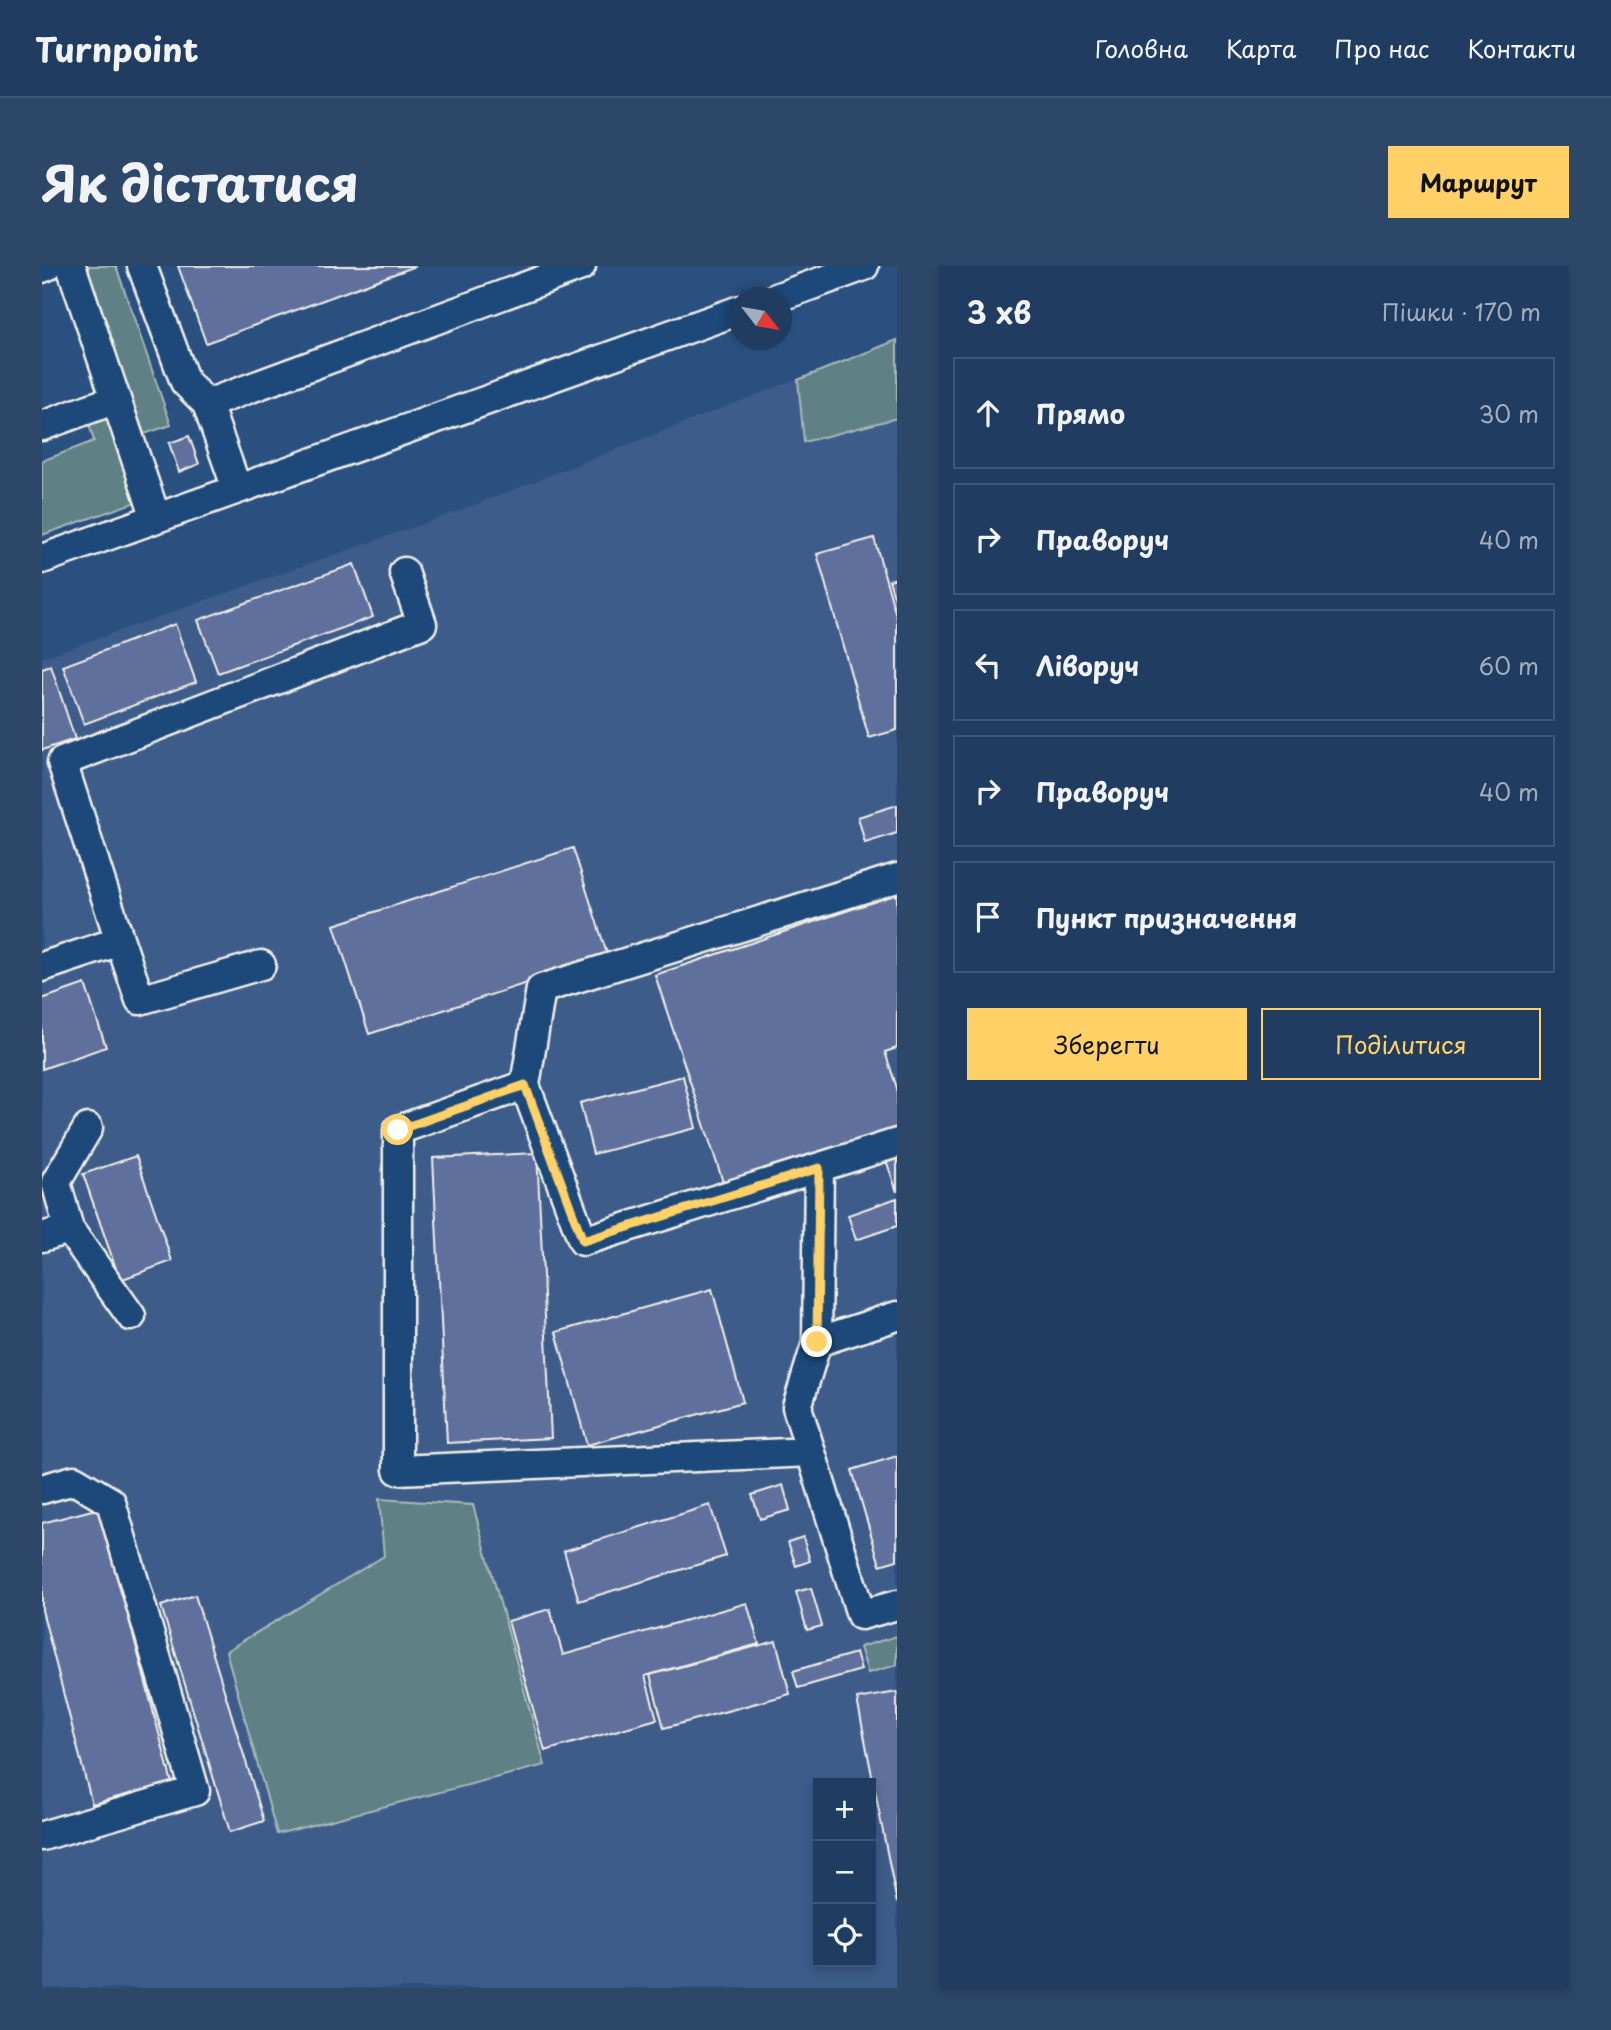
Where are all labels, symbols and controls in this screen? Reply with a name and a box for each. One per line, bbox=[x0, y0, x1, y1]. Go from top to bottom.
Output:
text: Turnpoint bbox=[35, 23, 199, 73]
text: Головна bbox=[1095, 30, 1188, 66]
text: Карта bbox=[1226, 30, 1296, 66]
text: Про нас bbox=[1334, 30, 1429, 66]
text: Контакти bbox=[1467, 30, 1576, 66]
text: Як дістатися bbox=[42, 145, 359, 219]
button: Маршрут bbox=[1388, 146, 1569, 218]
north arrow bbox=[729, 287, 792, 350]
text: 3 хв bbox=[967, 289, 1031, 334]
text: Пішки · 170 m bbox=[1382, 294, 1541, 329]
icon: ahead bbox=[969, 394, 1007, 432]
text: Прямо bbox=[1036, 394, 1125, 433]
text: 30 m bbox=[1478, 396, 1539, 431]
icon: right bbox=[969, 520, 1007, 558]
text: Праворуч bbox=[1036, 520, 1169, 559]
text: 40 m bbox=[1479, 522, 1539, 557]
icon: left bbox=[969, 646, 1007, 684]
text: Ліворуч bbox=[1036, 646, 1139, 685]
text: 60 m bbox=[1479, 648, 1539, 683]
icon: right bbox=[969, 772, 1007, 810]
text: Праворуч bbox=[1036, 772, 1169, 811]
text: 40 m bbox=[1479, 774, 1539, 809]
icon: arrive bbox=[969, 898, 1007, 936]
text: Пункт призначення bbox=[1036, 898, 1297, 937]
button: Зберегти bbox=[967, 1008, 1247, 1080]
button: Поділитися bbox=[1261, 1008, 1541, 1080]
route start bbox=[382, 1114, 413, 1145]
route end bbox=[801, 1326, 832, 1357]
map controls bbox=[813, 1778, 876, 1967]
button: + bbox=[813, 1778, 876, 1841]
button: − bbox=[813, 1841, 876, 1904]
button: locate bbox=[813, 1904, 876, 1967]

